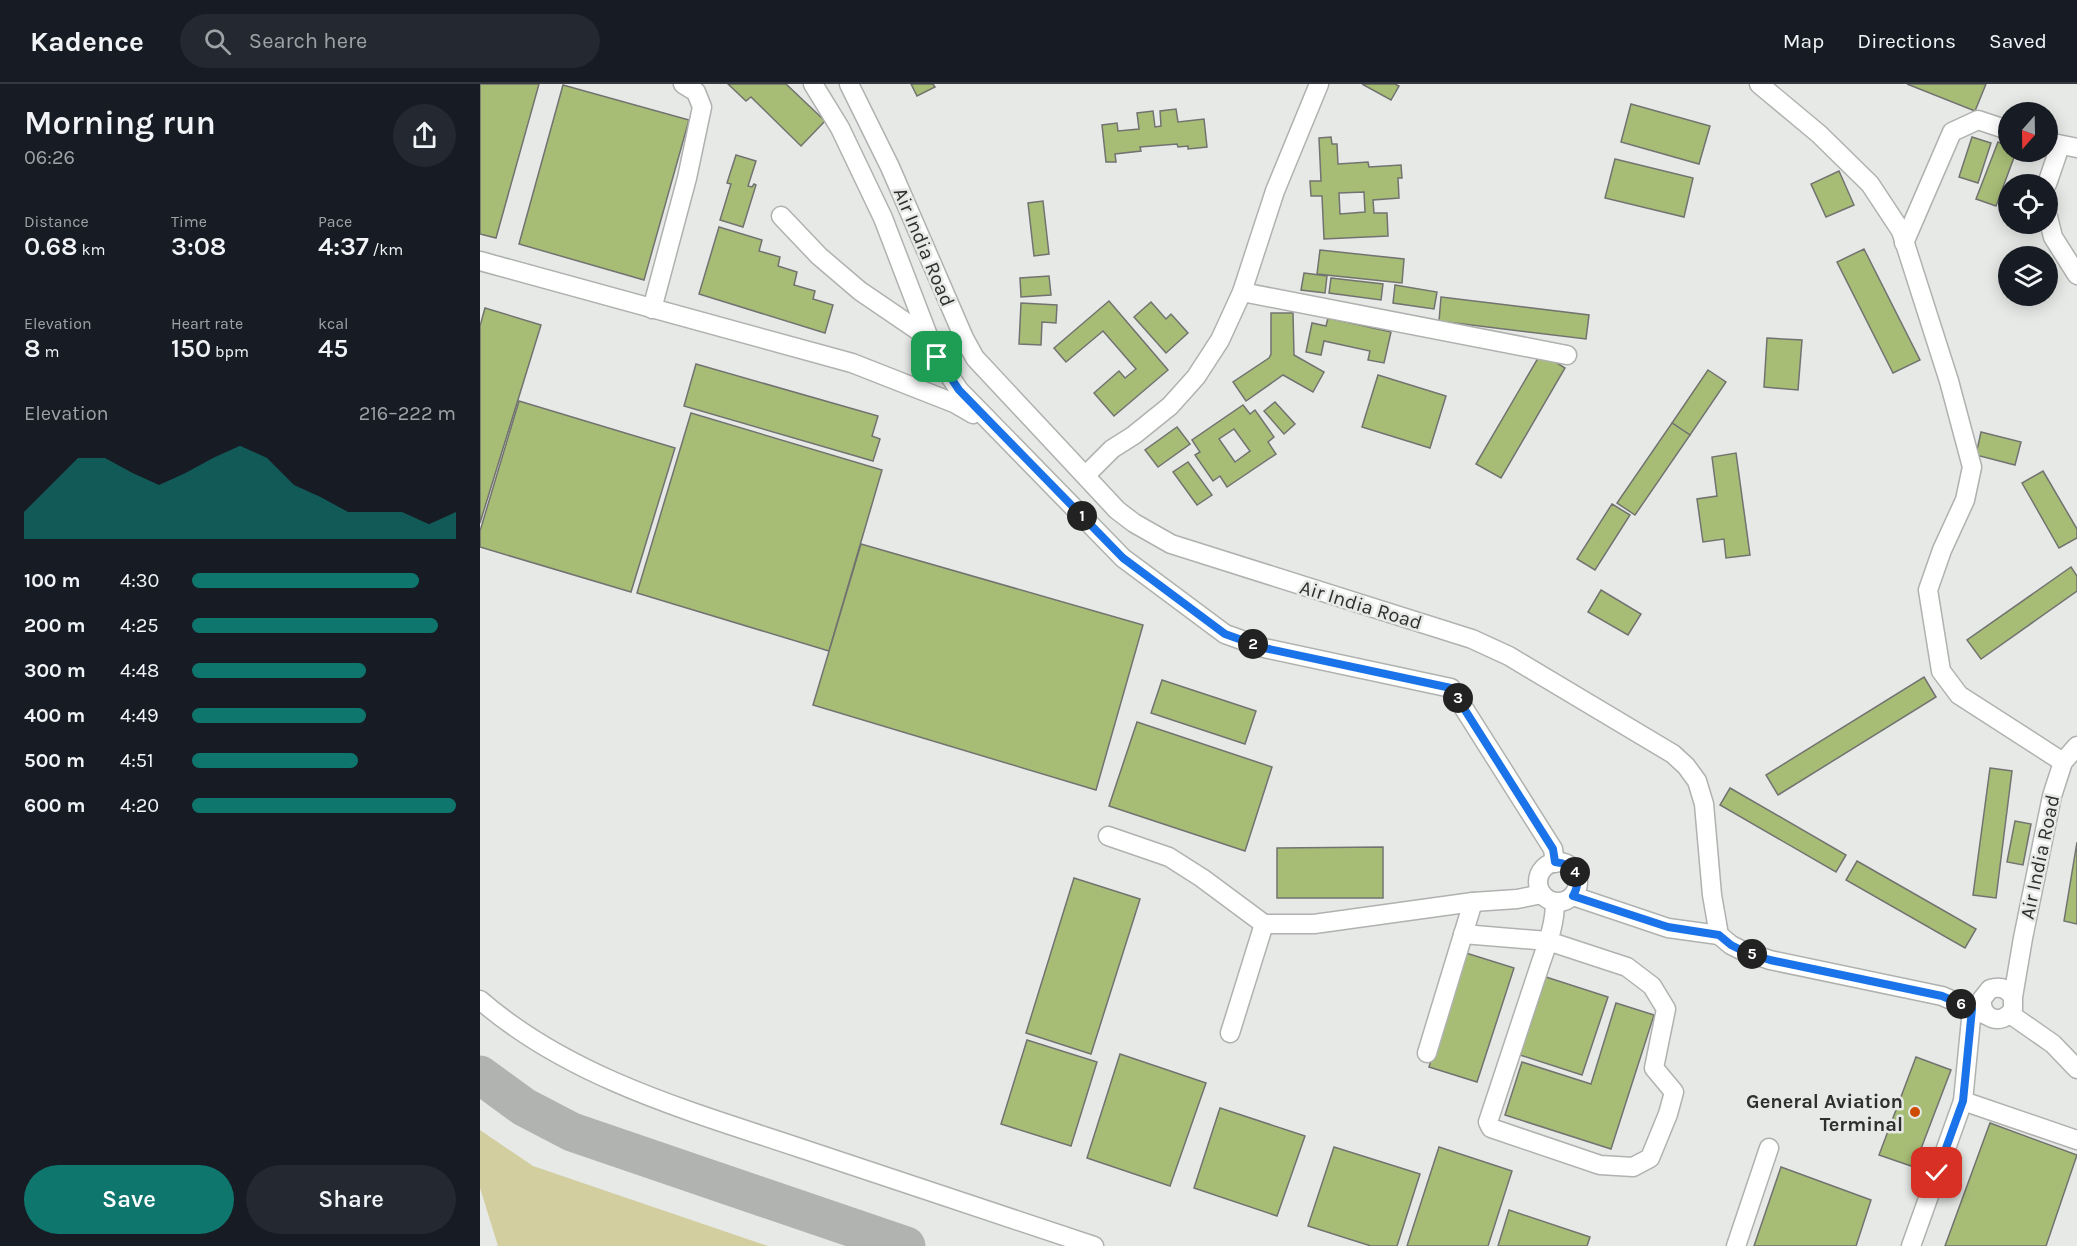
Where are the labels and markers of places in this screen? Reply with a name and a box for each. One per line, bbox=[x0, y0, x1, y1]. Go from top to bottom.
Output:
pin bbox=[911, 331, 962, 382]
pin: 1 bbox=[1067, 501, 1097, 531]
pin: 2 bbox=[1238, 629, 1268, 659]
pin: 3 bbox=[1443, 683, 1473, 713]
pin: 4 bbox=[1560, 857, 1590, 887]
pin: 5 bbox=[1737, 939, 1767, 969]
pin: 6 bbox=[1946, 989, 1976, 1019]
place label: General Aviation Terminal bbox=[1746, 1090, 1903, 1136]
marker: General Aviation Terminal bbox=[1908, 1105, 1922, 1119]
pin bbox=[1911, 1147, 1962, 1198]

